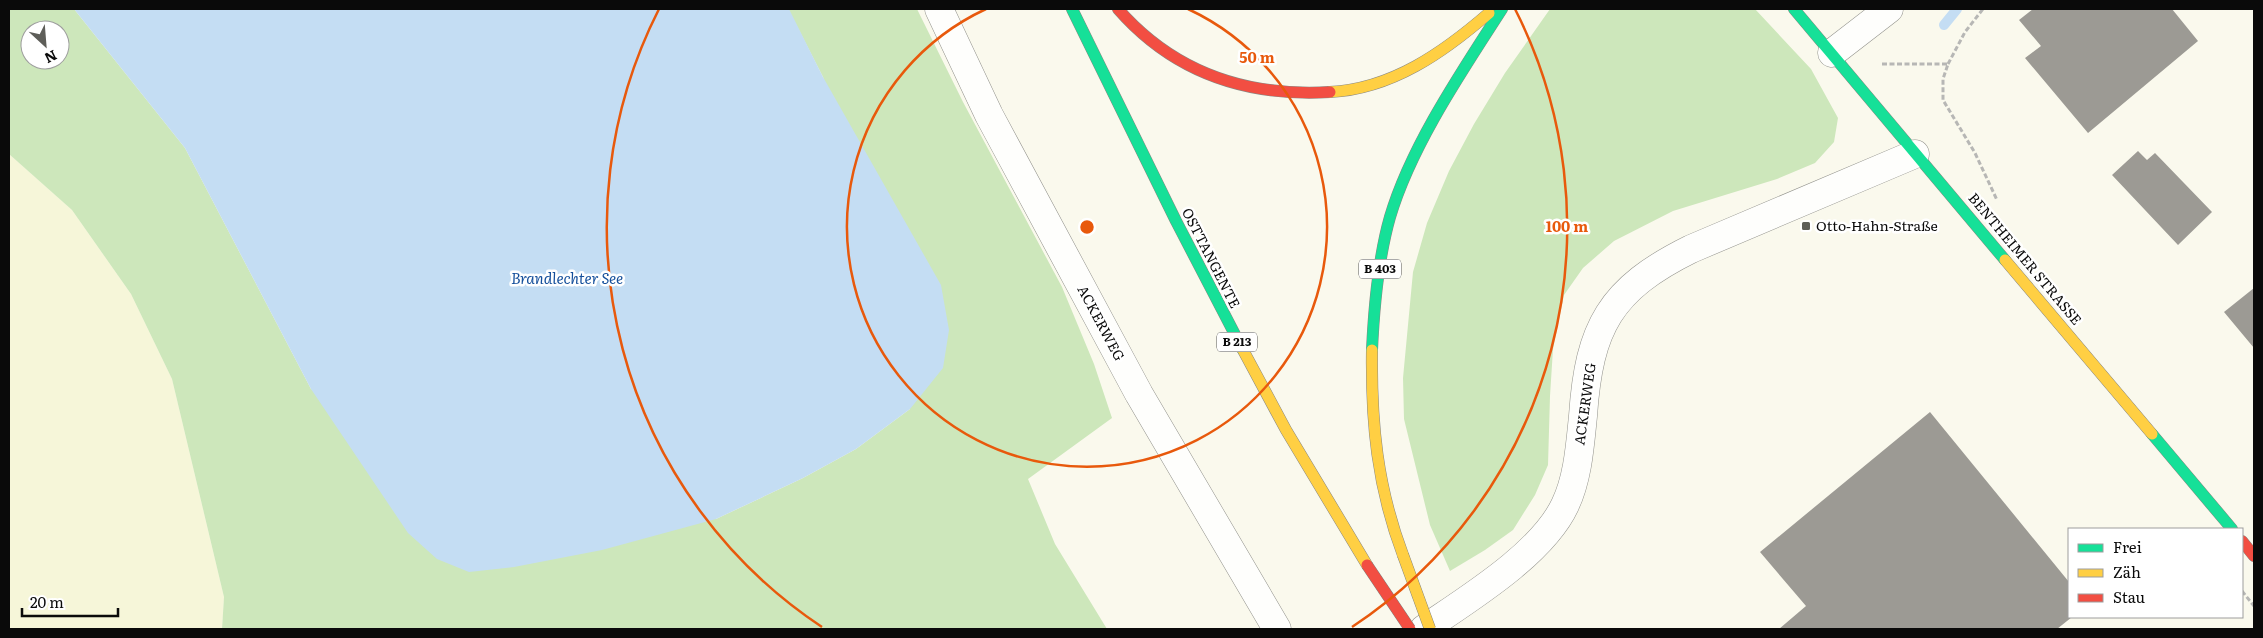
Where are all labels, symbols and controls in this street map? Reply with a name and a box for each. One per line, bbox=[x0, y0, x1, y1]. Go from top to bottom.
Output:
north arrow bbox=[20, 20, 70, 70]
text: 50 m bbox=[1239, 45, 1275, 68]
text: N bbox=[41, 46, 61, 69]
street label: BENTHEIMER STRASSE bbox=[1964, 188, 2087, 329]
street label: OSTTANGENTE bbox=[1178, 204, 1246, 311]
text: 100 m bbox=[1546, 214, 1588, 237]
place label: Otto-Hahn-Straße bbox=[1816, 215, 1938, 235]
centre of rings bbox=[1078, 218, 1096, 236]
marker: Otto-Hahn-Straße bbox=[1800, 220, 1812, 232]
road number: B 403 bbox=[1359, 260, 1401, 278]
water label: Brandlechter See bbox=[511, 266, 623, 289]
street label: ACKERWEG bbox=[1074, 281, 1130, 364]
road number: B 213 bbox=[1217, 332, 1257, 352]
street label: ACKERWEG bbox=[1568, 361, 1600, 446]
legend bbox=[2068, 528, 2243, 618]
text: Frei bbox=[2113, 535, 2142, 558]
text: Zäh bbox=[2113, 560, 2141, 583]
text: Stau bbox=[2113, 585, 2145, 608]
scale bar bbox=[22, 586, 119, 618]
text: 20 m bbox=[30, 590, 64, 613]

